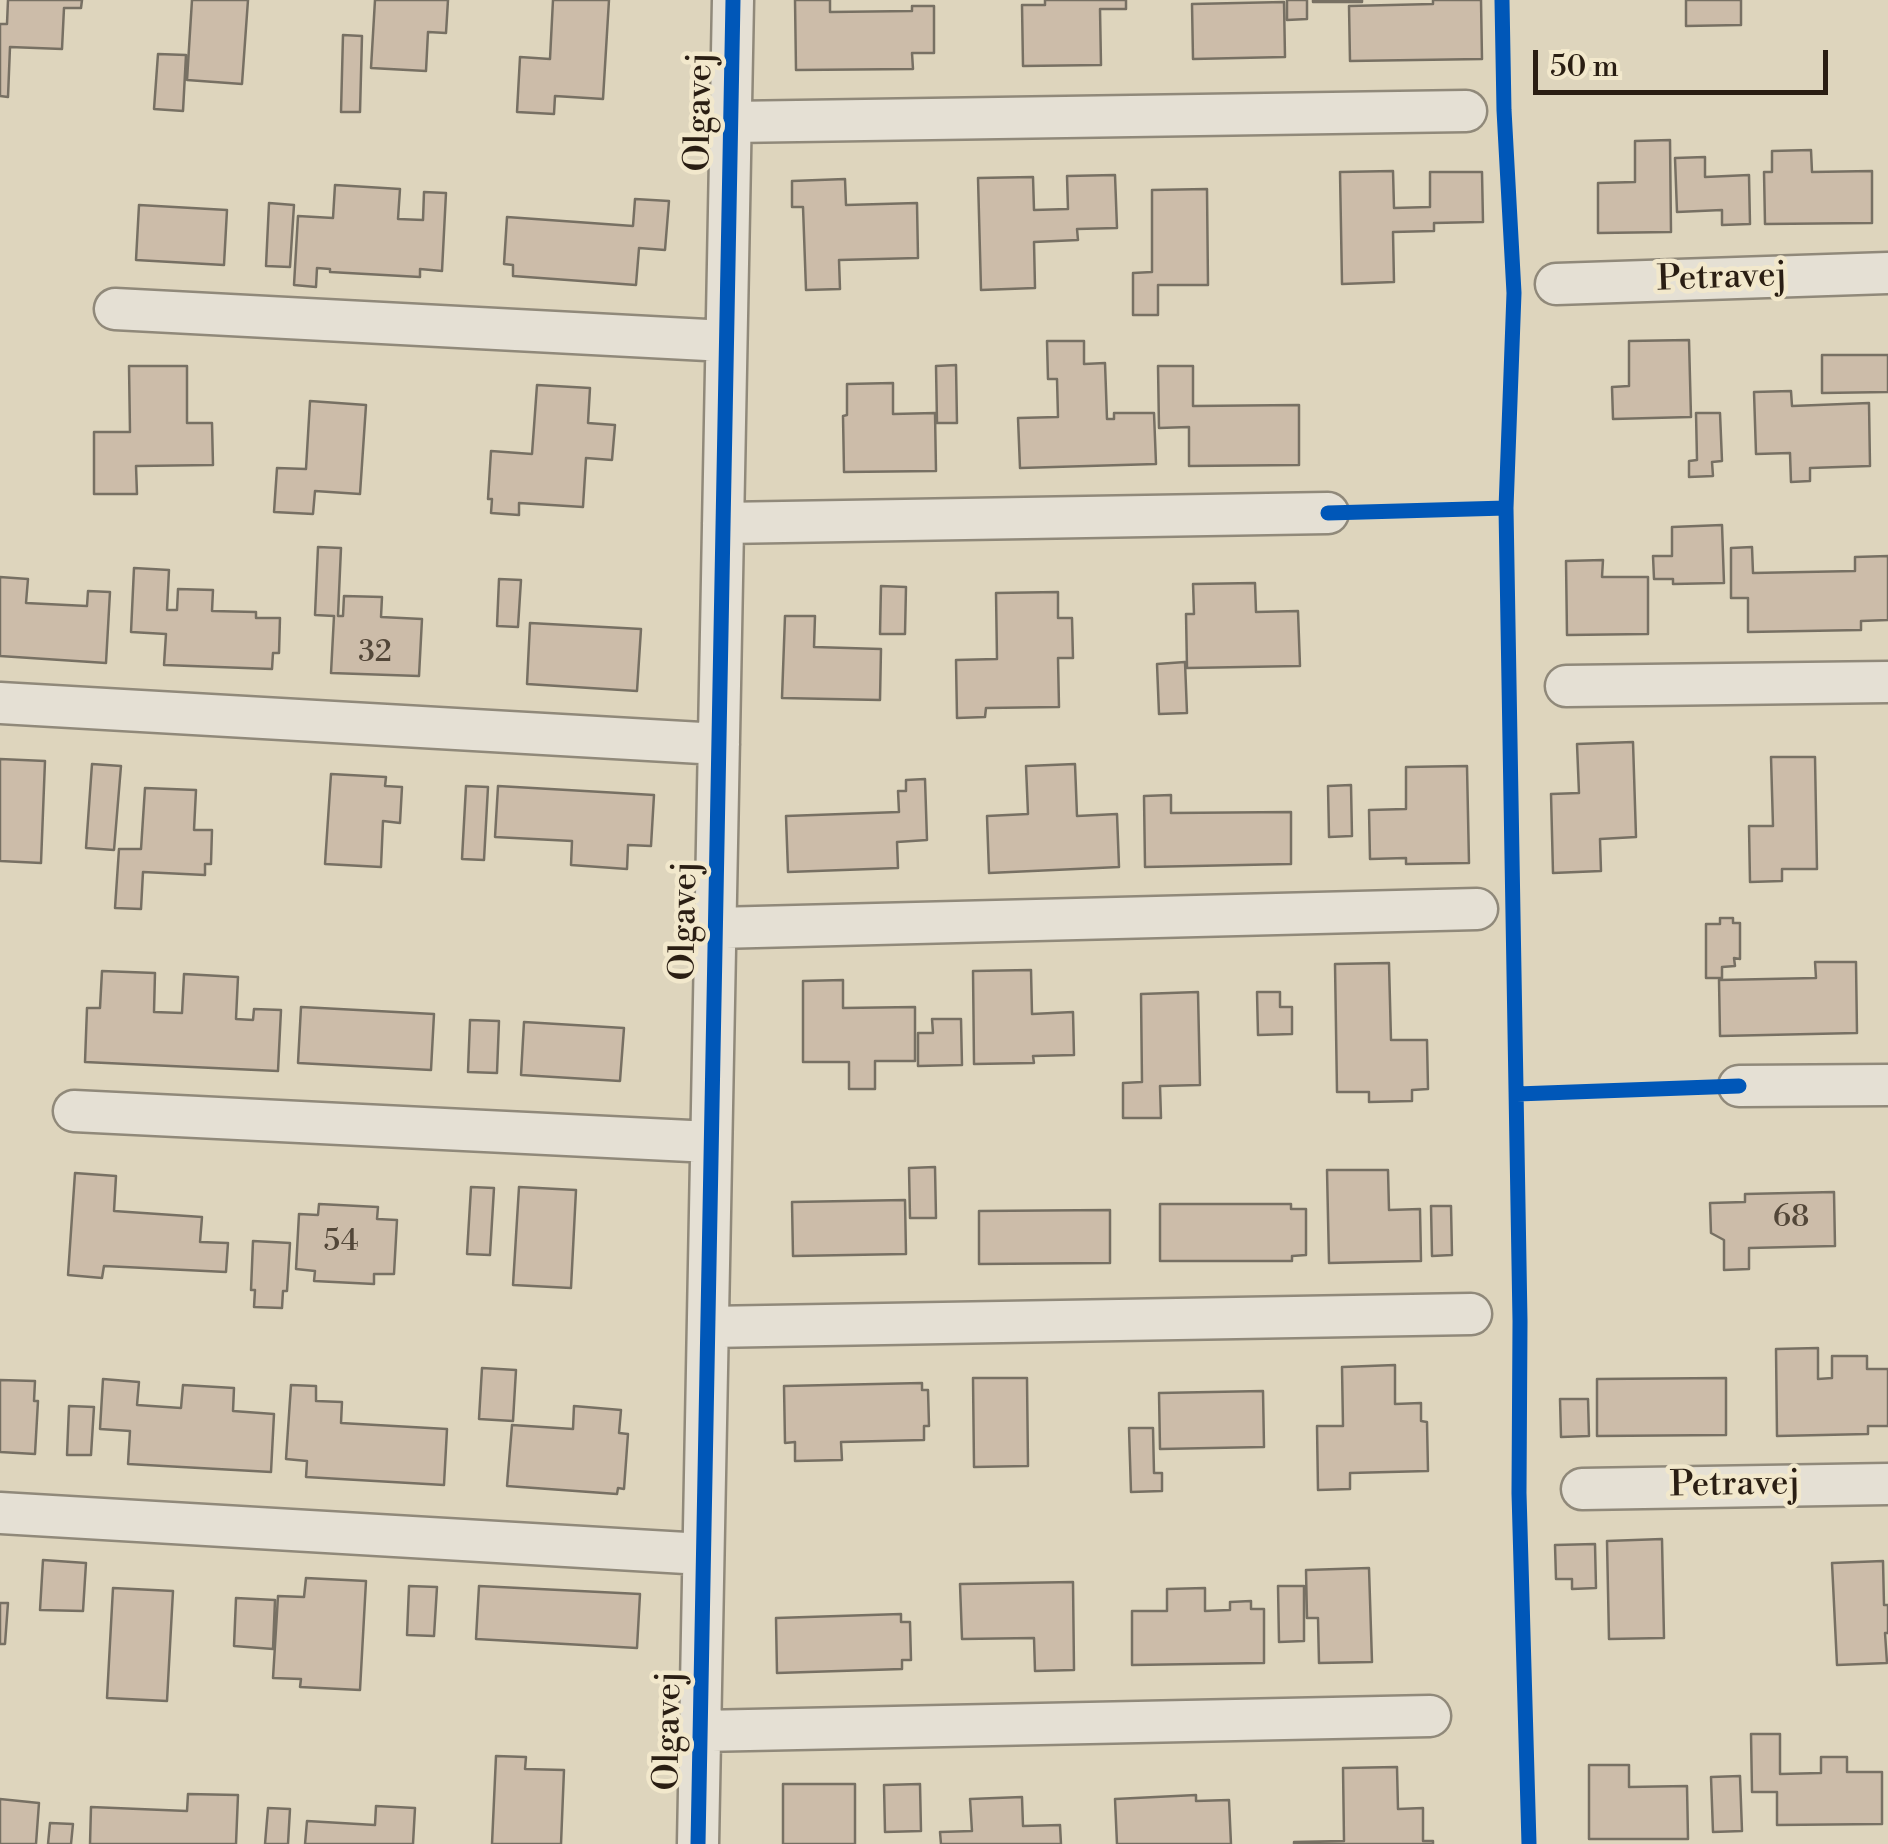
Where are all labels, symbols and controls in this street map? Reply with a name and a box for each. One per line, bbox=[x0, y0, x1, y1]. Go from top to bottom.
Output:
scale bar bbox=[1538, 30, 1833, 92]
text: 50 m bbox=[1550, 48, 1619, 86]
street label: Olgavej bbox=[679, 52, 723, 172]
street label: Petravej bbox=[1656, 256, 1788, 302]
house number: 32 bbox=[358, 636, 392, 672]
street label: Olgavej bbox=[664, 861, 708, 981]
house number: 68 bbox=[1773, 1201, 1809, 1237]
house number: 54 bbox=[324, 1225, 358, 1261]
street label: Petravej bbox=[1670, 1464, 1800, 1508]
street label: Olgavej bbox=[648, 1671, 692, 1791]

